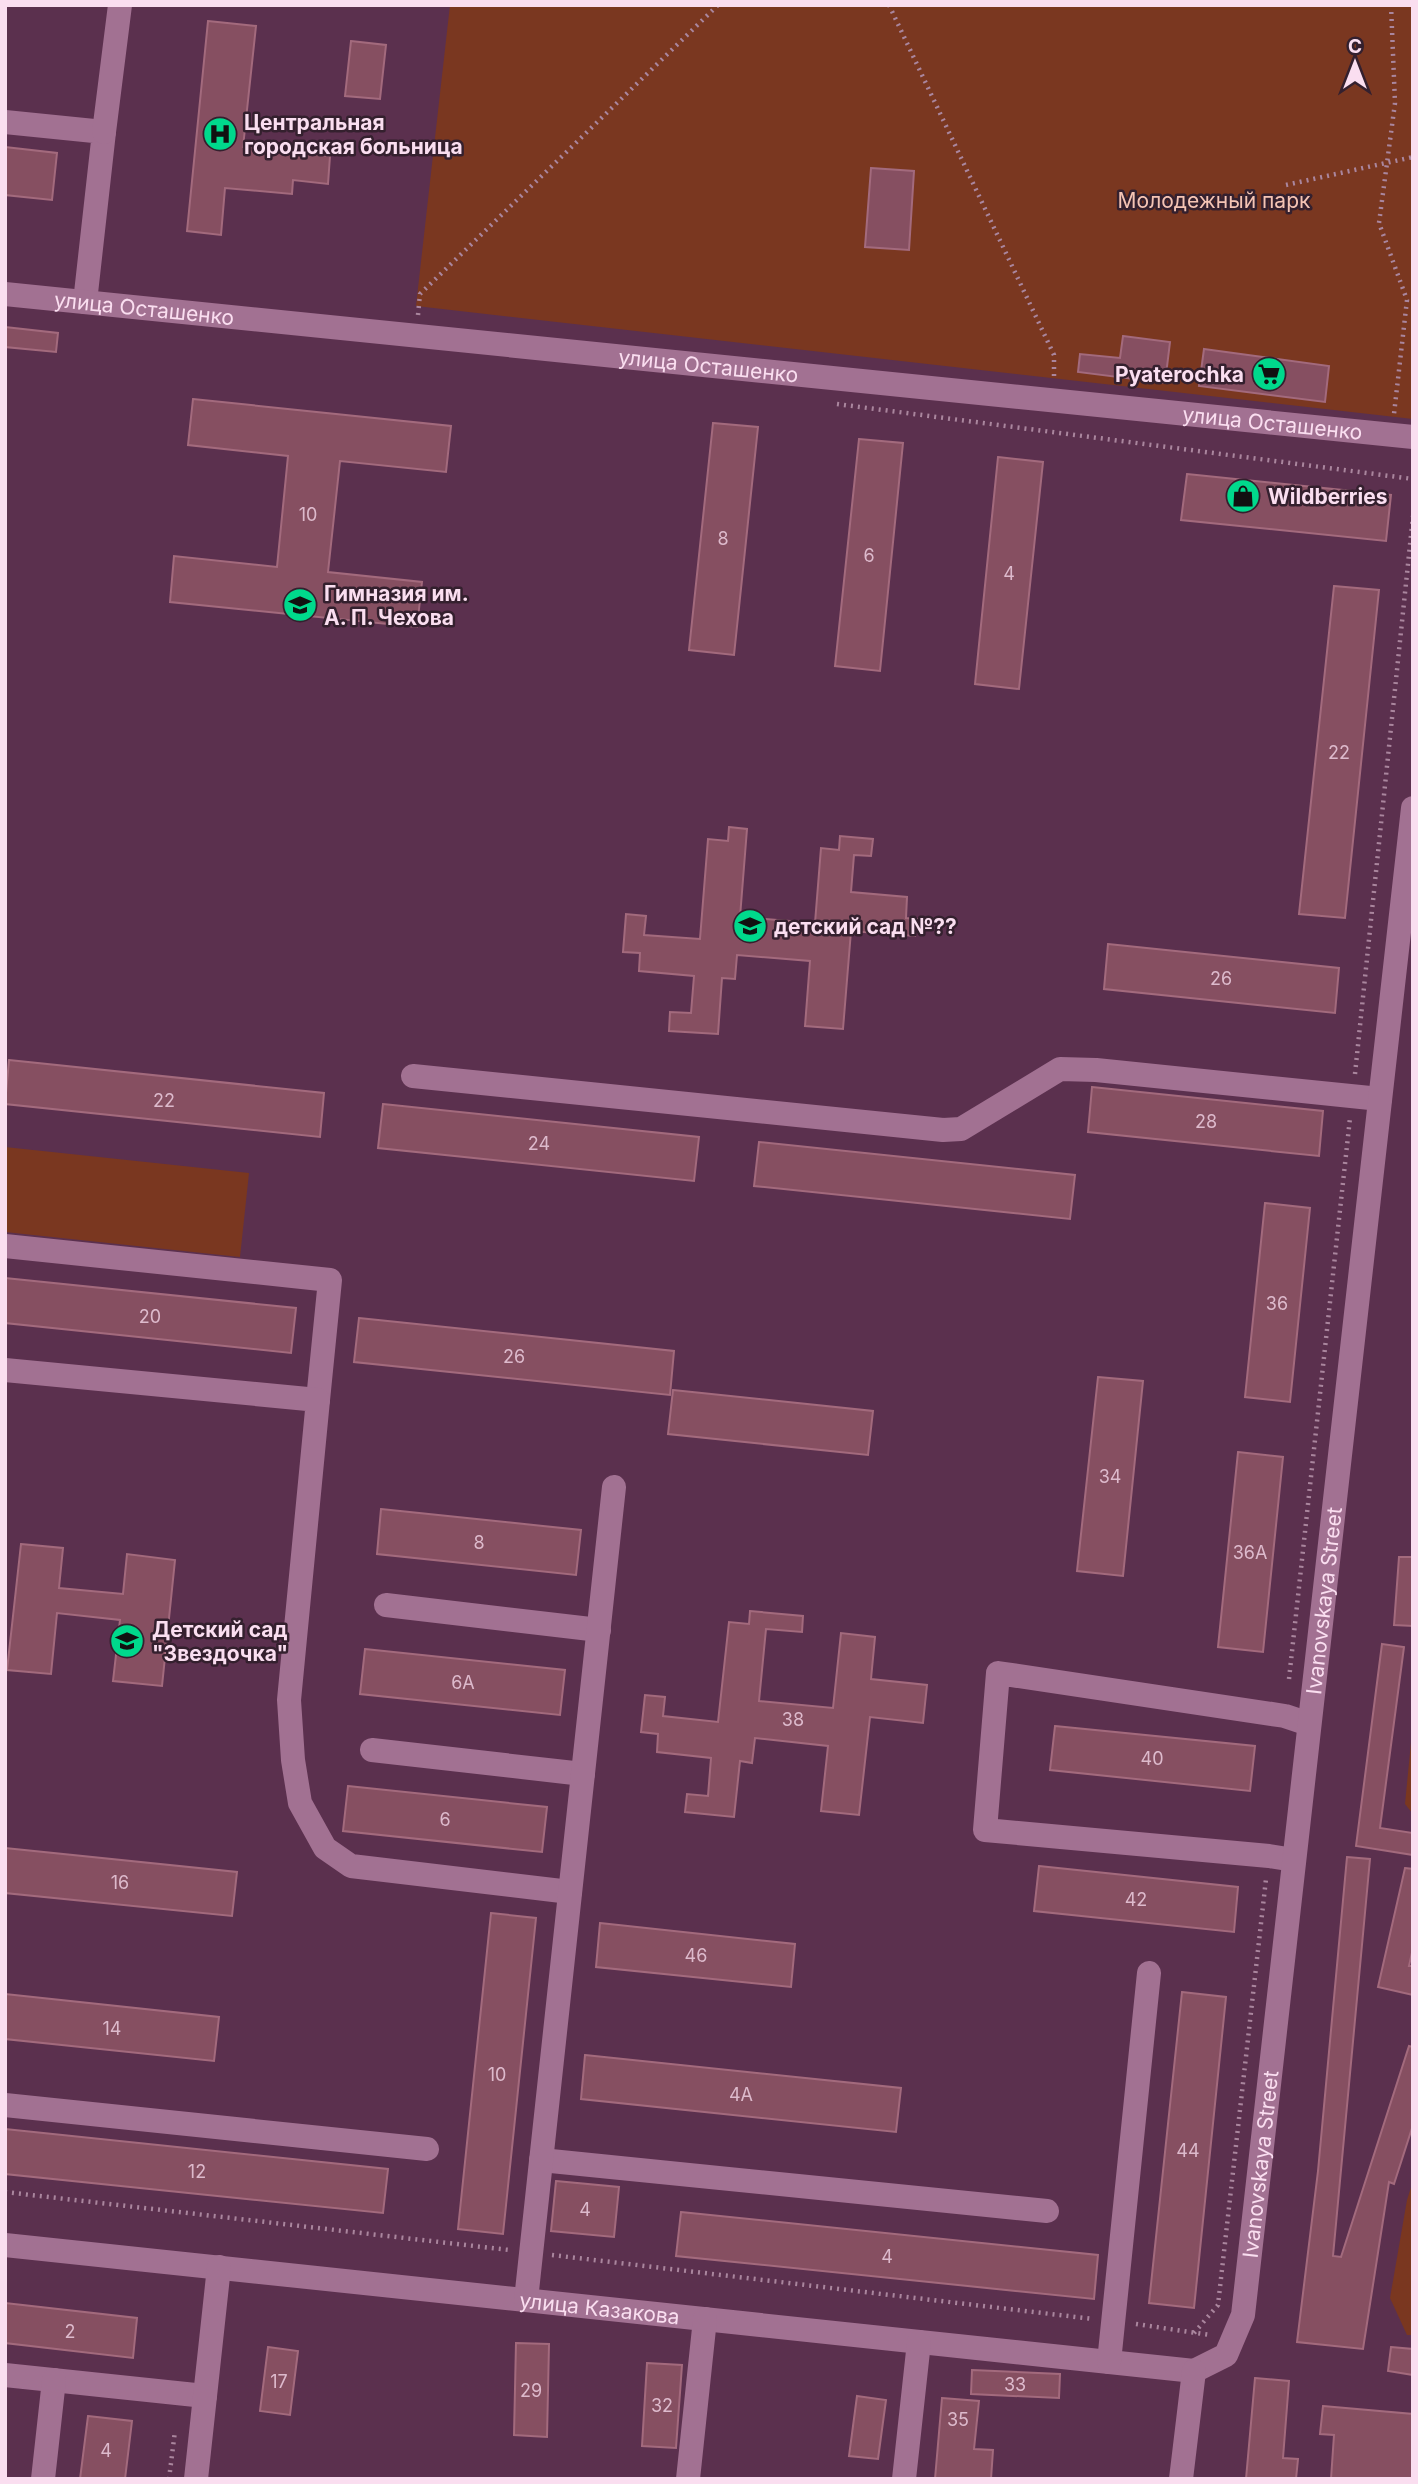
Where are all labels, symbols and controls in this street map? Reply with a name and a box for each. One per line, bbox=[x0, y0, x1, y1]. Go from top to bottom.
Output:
north arrow bbox=[1320, 28, 1390, 98]
text: С bbox=[1348, 35, 1362, 58]
place label: Центральная городская больница bbox=[244, 110, 463, 159]
hospital icon: Центральная городская больница bbox=[201, 115, 239, 153]
park label: Молодежный парк bbox=[1118, 188, 1311, 213]
street label: улица Осташенко bbox=[53, 287, 235, 330]
street label: улица Осташенко bbox=[617, 344, 800, 387]
supermarket icon: Pyaterochka bbox=[1250, 355, 1288, 393]
place label: Pyaterochka bbox=[1115, 362, 1244, 387]
street label: улица Осташенко bbox=[1181, 401, 1364, 444]
shop icon: Wildberries bbox=[1224, 477, 1262, 515]
place label: Wildberries bbox=[1268, 484, 1388, 509]
house number: 10 bbox=[299, 504, 317, 525]
house number: 8 bbox=[717, 528, 729, 549]
house number: 6 bbox=[863, 545, 875, 566]
house number: 4 bbox=[1003, 563, 1015, 584]
place label: Гимназия им. А. П. Чехова bbox=[324, 581, 469, 630]
school or university icon: Гимназия им. А. П. Чехова bbox=[281, 586, 319, 624]
house number: 22 bbox=[1328, 742, 1350, 763]
school or university icon: детский сад №?? bbox=[731, 907, 769, 945]
place label: детский сад №?? bbox=[774, 914, 957, 939]
house number: 26 bbox=[1210, 968, 1232, 989]
house number: 22 bbox=[153, 1090, 175, 1111]
house number: 28 bbox=[1195, 1111, 1217, 1132]
house number: 24 bbox=[528, 1133, 550, 1154]
house number: 36 bbox=[1266, 1293, 1288, 1314]
house number: 20 bbox=[139, 1306, 161, 1327]
house number: 26 bbox=[503, 1346, 525, 1367]
house number: 34 bbox=[1099, 1466, 1121, 1487]
street label: Ivanovskaya Street bbox=[1301, 1506, 1347, 1696]
house number: 8 bbox=[473, 1532, 485, 1553]
house number: 36А bbox=[1233, 1542, 1267, 1563]
place label: Детский сад "Звездочка" bbox=[152, 1617, 288, 1666]
school or university icon: Детский сад "Звездочка" bbox=[108, 1622, 146, 1660]
house number: 6А bbox=[451, 1672, 475, 1693]
house number: 38 bbox=[782, 1709, 804, 1730]
house number: 40 bbox=[1141, 1748, 1163, 1769]
house number: 6 bbox=[439, 1809, 451, 1830]
house number: 16 bbox=[111, 1872, 129, 1893]
house number: 42 bbox=[1125, 1889, 1147, 1910]
house number: 46 bbox=[685, 1945, 707, 1966]
house number: 14 bbox=[103, 2018, 121, 2039]
house number: 10 bbox=[488, 2064, 506, 2085]
street label: Ivanovskaya Street bbox=[1237, 2069, 1283, 2259]
house number: 4А bbox=[729, 2084, 753, 2105]
house number: 44 bbox=[1176, 2140, 1200, 2161]
house number: 12 bbox=[188, 2161, 206, 2182]
house number: 4 bbox=[579, 2199, 591, 2220]
house number: 4 bbox=[881, 2246, 893, 2267]
street label: улица Казакова bbox=[518, 2287, 681, 2329]
house number: 2 bbox=[65, 2321, 75, 2342]
house number: 17 bbox=[270, 2371, 288, 2392]
house number: 33 bbox=[1004, 2374, 1026, 2395]
house number: 29 bbox=[520, 2380, 542, 2401]
house number: 32 bbox=[651, 2395, 673, 2416]
house number: 35 bbox=[947, 2409, 969, 2430]
house number: 4 bbox=[100, 2440, 112, 2461]

